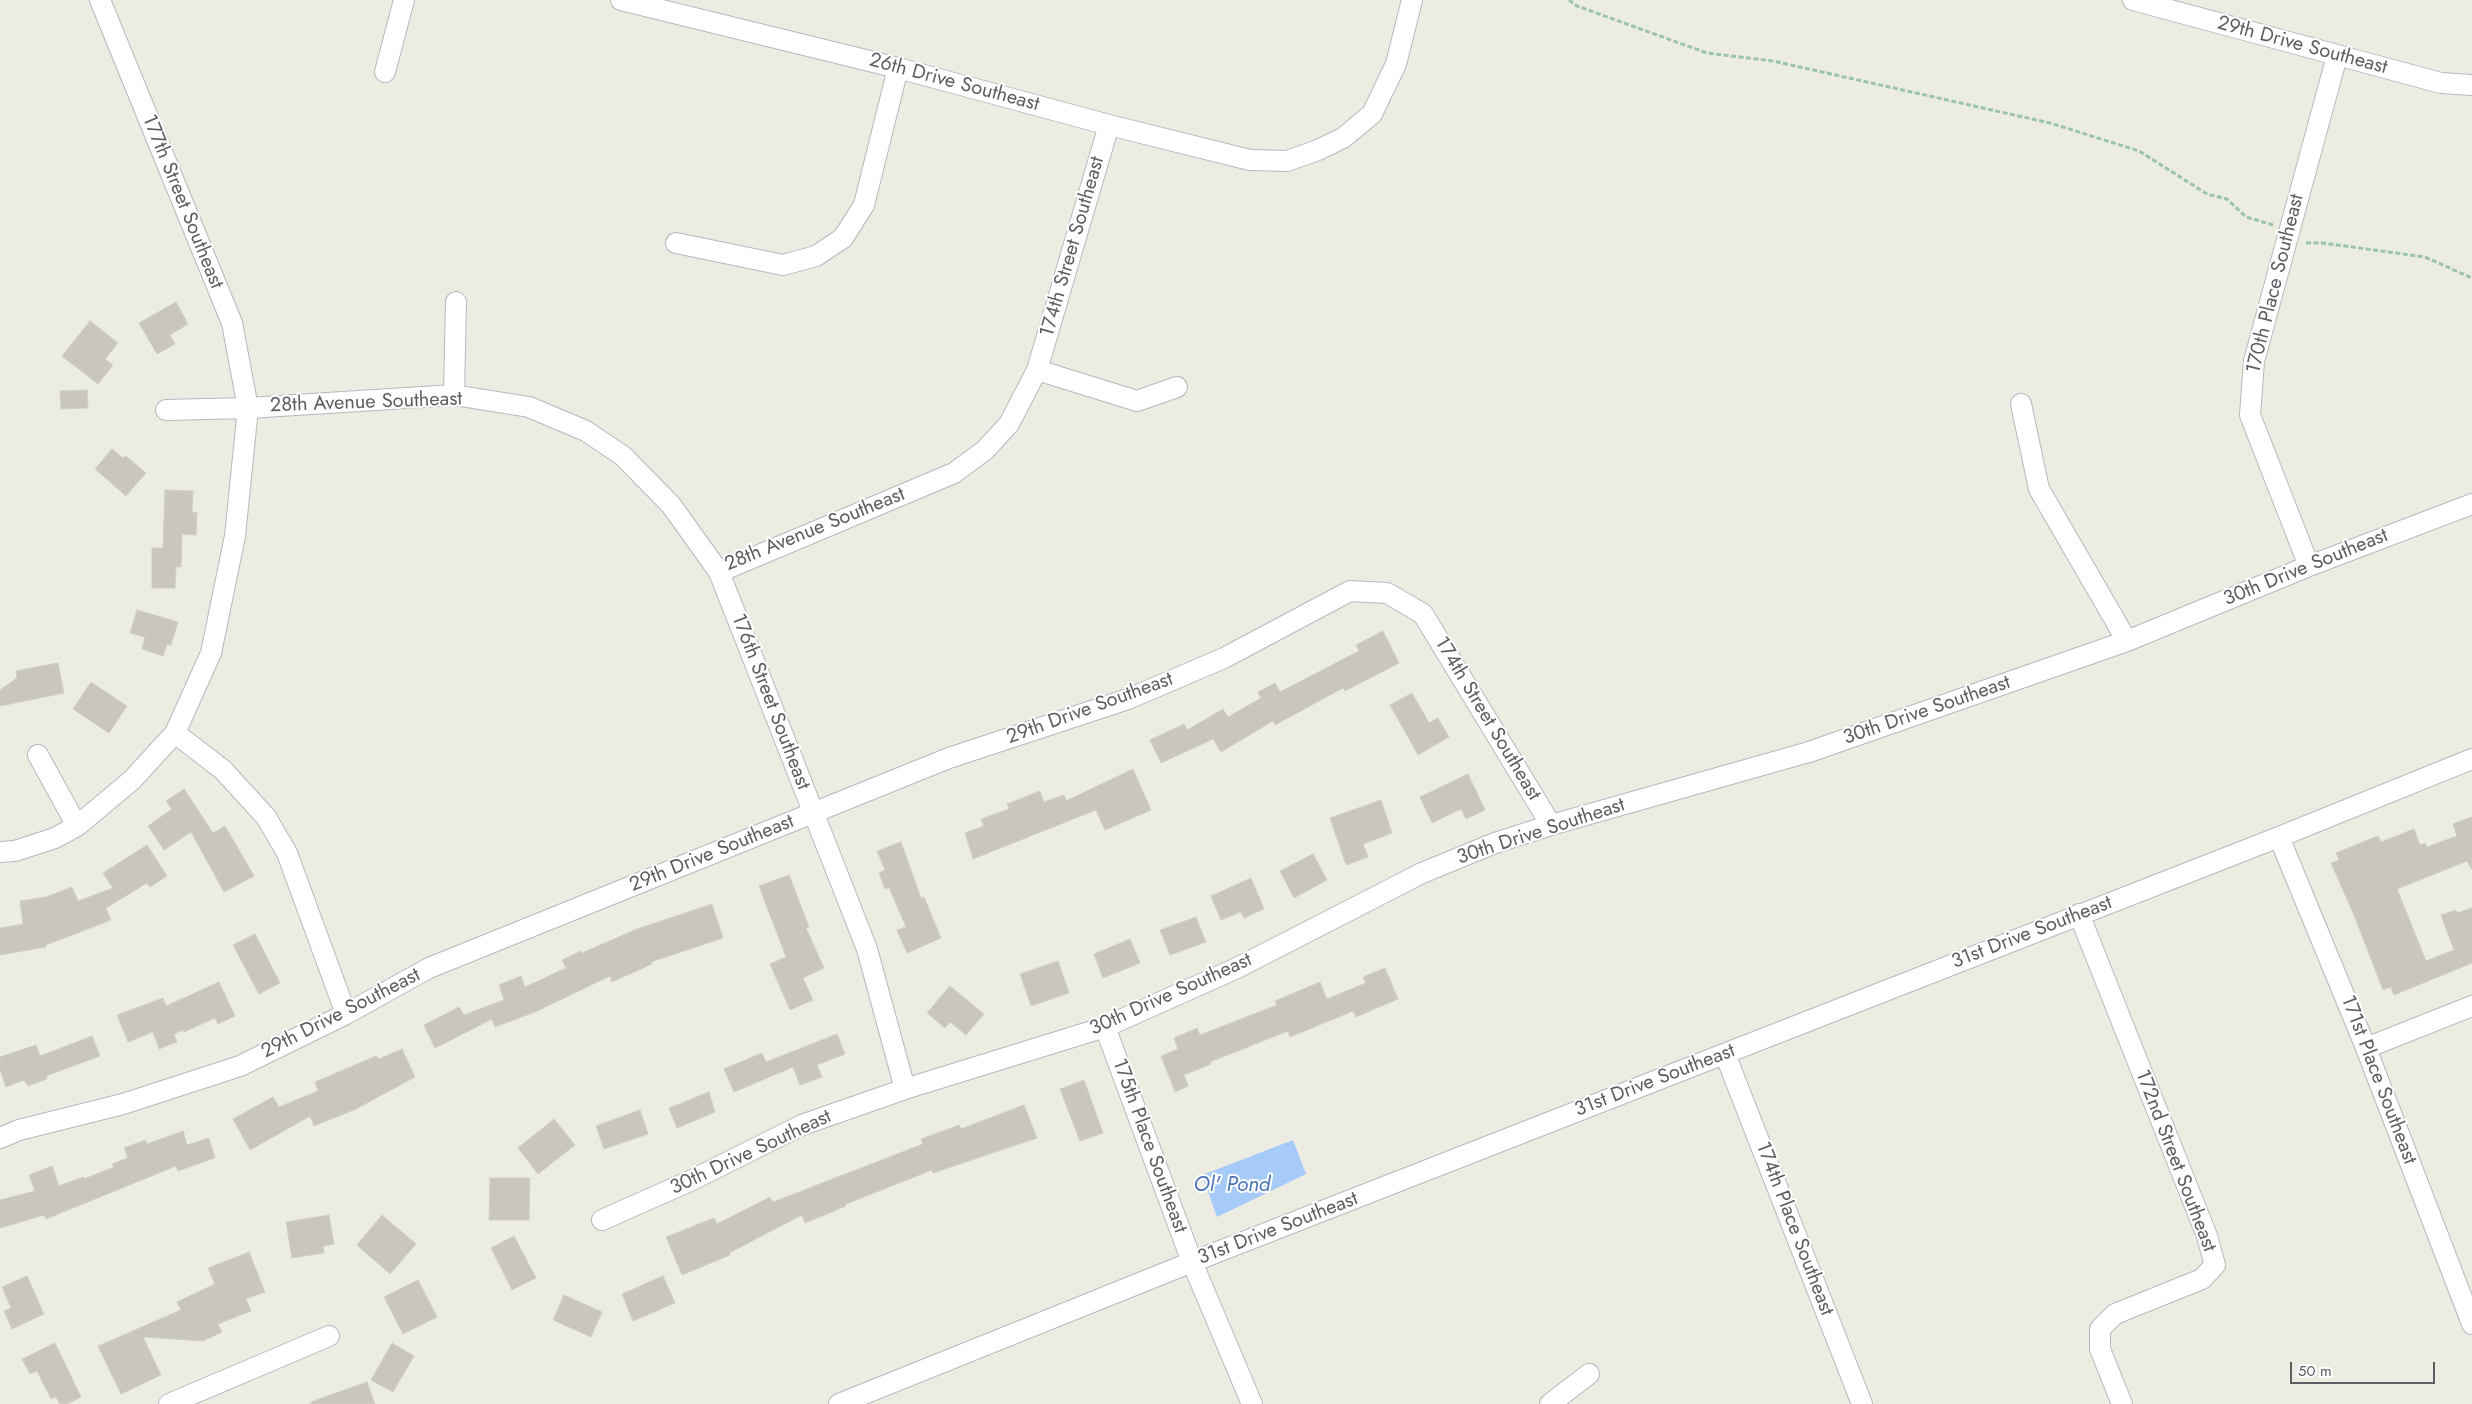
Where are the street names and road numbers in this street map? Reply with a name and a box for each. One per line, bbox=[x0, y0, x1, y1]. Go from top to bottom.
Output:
street label: 29th Drive Southeast bbox=[2214, 12, 2390, 80]
street label: 26th Drive Southeast bbox=[866, 49, 1042, 117]
street label: 177th Street Southeast bbox=[136, 112, 228, 292]
street label: 174th Street Southeast bbox=[1036, 154, 1110, 340]
street label: 170th Place Southeast bbox=[2242, 192, 2310, 376]
street label: 28th Avenue Southeast bbox=[269, 388, 463, 418]
street label: 28th Avenue Southeast bbox=[721, 483, 909, 577]
street label: 30th Drive Southeast bbox=[2220, 524, 2392, 612]
street label: 176th Street Southeast bbox=[725, 611, 815, 793]
street label: 174th Street Southeast bbox=[1429, 633, 1545, 805]
street label: 29th Drive Southeast bbox=[1004, 668, 1176, 750]
street label: 30th Drive Southeast bbox=[1840, 671, 2014, 751]
street label: 30th Drive Southeast bbox=[1454, 794, 1628, 870]
street label: 29th Drive Southeast bbox=[626, 810, 798, 898]
street label: 31st Drive Southeast bbox=[1948, 891, 2116, 975]
street label: 30th Drive Southeast bbox=[1086, 948, 1256, 1042]
street label: 29th Drive Southeast bbox=[258, 964, 424, 1064]
street label: 171st Place Southeast bbox=[2335, 992, 2421, 1168]
street label: 31st Drive Southeast bbox=[1571, 1039, 1739, 1123]
street label: 175th Place Southeast bbox=[1106, 1056, 1192, 1236]
street label: 172nd Street Southeast bbox=[2129, 1067, 2221, 1255]
street label: 30th Drive Southeast bbox=[667, 1105, 835, 1201]
street label: 174th Place Southeast bbox=[1750, 1139, 1838, 1319]
street label: 31st Drive Southeast bbox=[1194, 1187, 1362, 1271]

